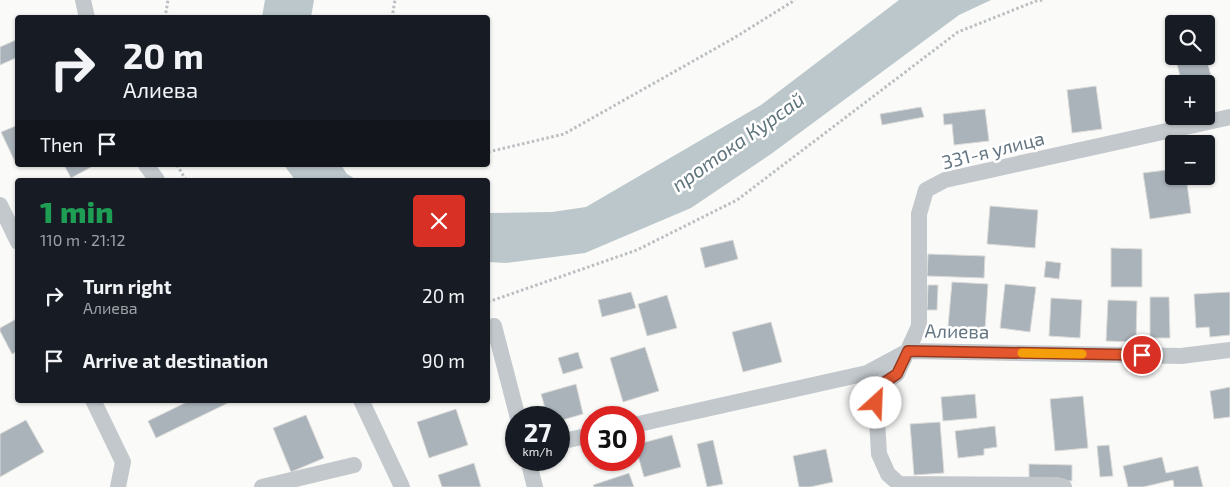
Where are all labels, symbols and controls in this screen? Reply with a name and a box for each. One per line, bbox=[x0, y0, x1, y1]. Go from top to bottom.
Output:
map controls bbox=[1165, 15, 1215, 185]
button: search bbox=[1165, 15, 1215, 65]
text: 20 m bbox=[123, 34, 204, 76]
icon: right bbox=[40, 35, 105, 100]
button: + bbox=[1165, 75, 1215, 125]
text: Алиева bbox=[123, 76, 198, 102]
water label: протока Курсай bbox=[666, 86, 808, 196]
street label: 331-я улица bbox=[939, 126, 1047, 174]
icon: arrive bbox=[93, 130, 121, 158]
text: Then bbox=[40, 133, 83, 156]
button: − bbox=[1165, 135, 1215, 185]
text: 1 min bbox=[40, 193, 114, 229]
button: close bbox=[413, 195, 465, 247]
text: 110 m · 21:12 bbox=[40, 230, 125, 249]
text: Turn right bbox=[83, 275, 171, 298]
icon: right bbox=[40, 282, 68, 310]
text: 20 m bbox=[422, 284, 465, 307]
text: Алиева bbox=[83, 298, 138, 317]
street label: Алиева bbox=[924, 318, 990, 343]
pin bbox=[1121, 334, 1163, 376]
icon: arrive bbox=[1128, 341, 1156, 369]
icon: arrive bbox=[40, 347, 68, 375]
text: Arrive at destination bbox=[83, 349, 268, 372]
text: 90 m bbox=[422, 349, 465, 372]
position arrow bbox=[849, 376, 901, 428]
speed limit sign: 30 bbox=[580, 406, 645, 471]
text: 27 bbox=[524, 417, 551, 447]
text: km/h bbox=[523, 444, 552, 458]

